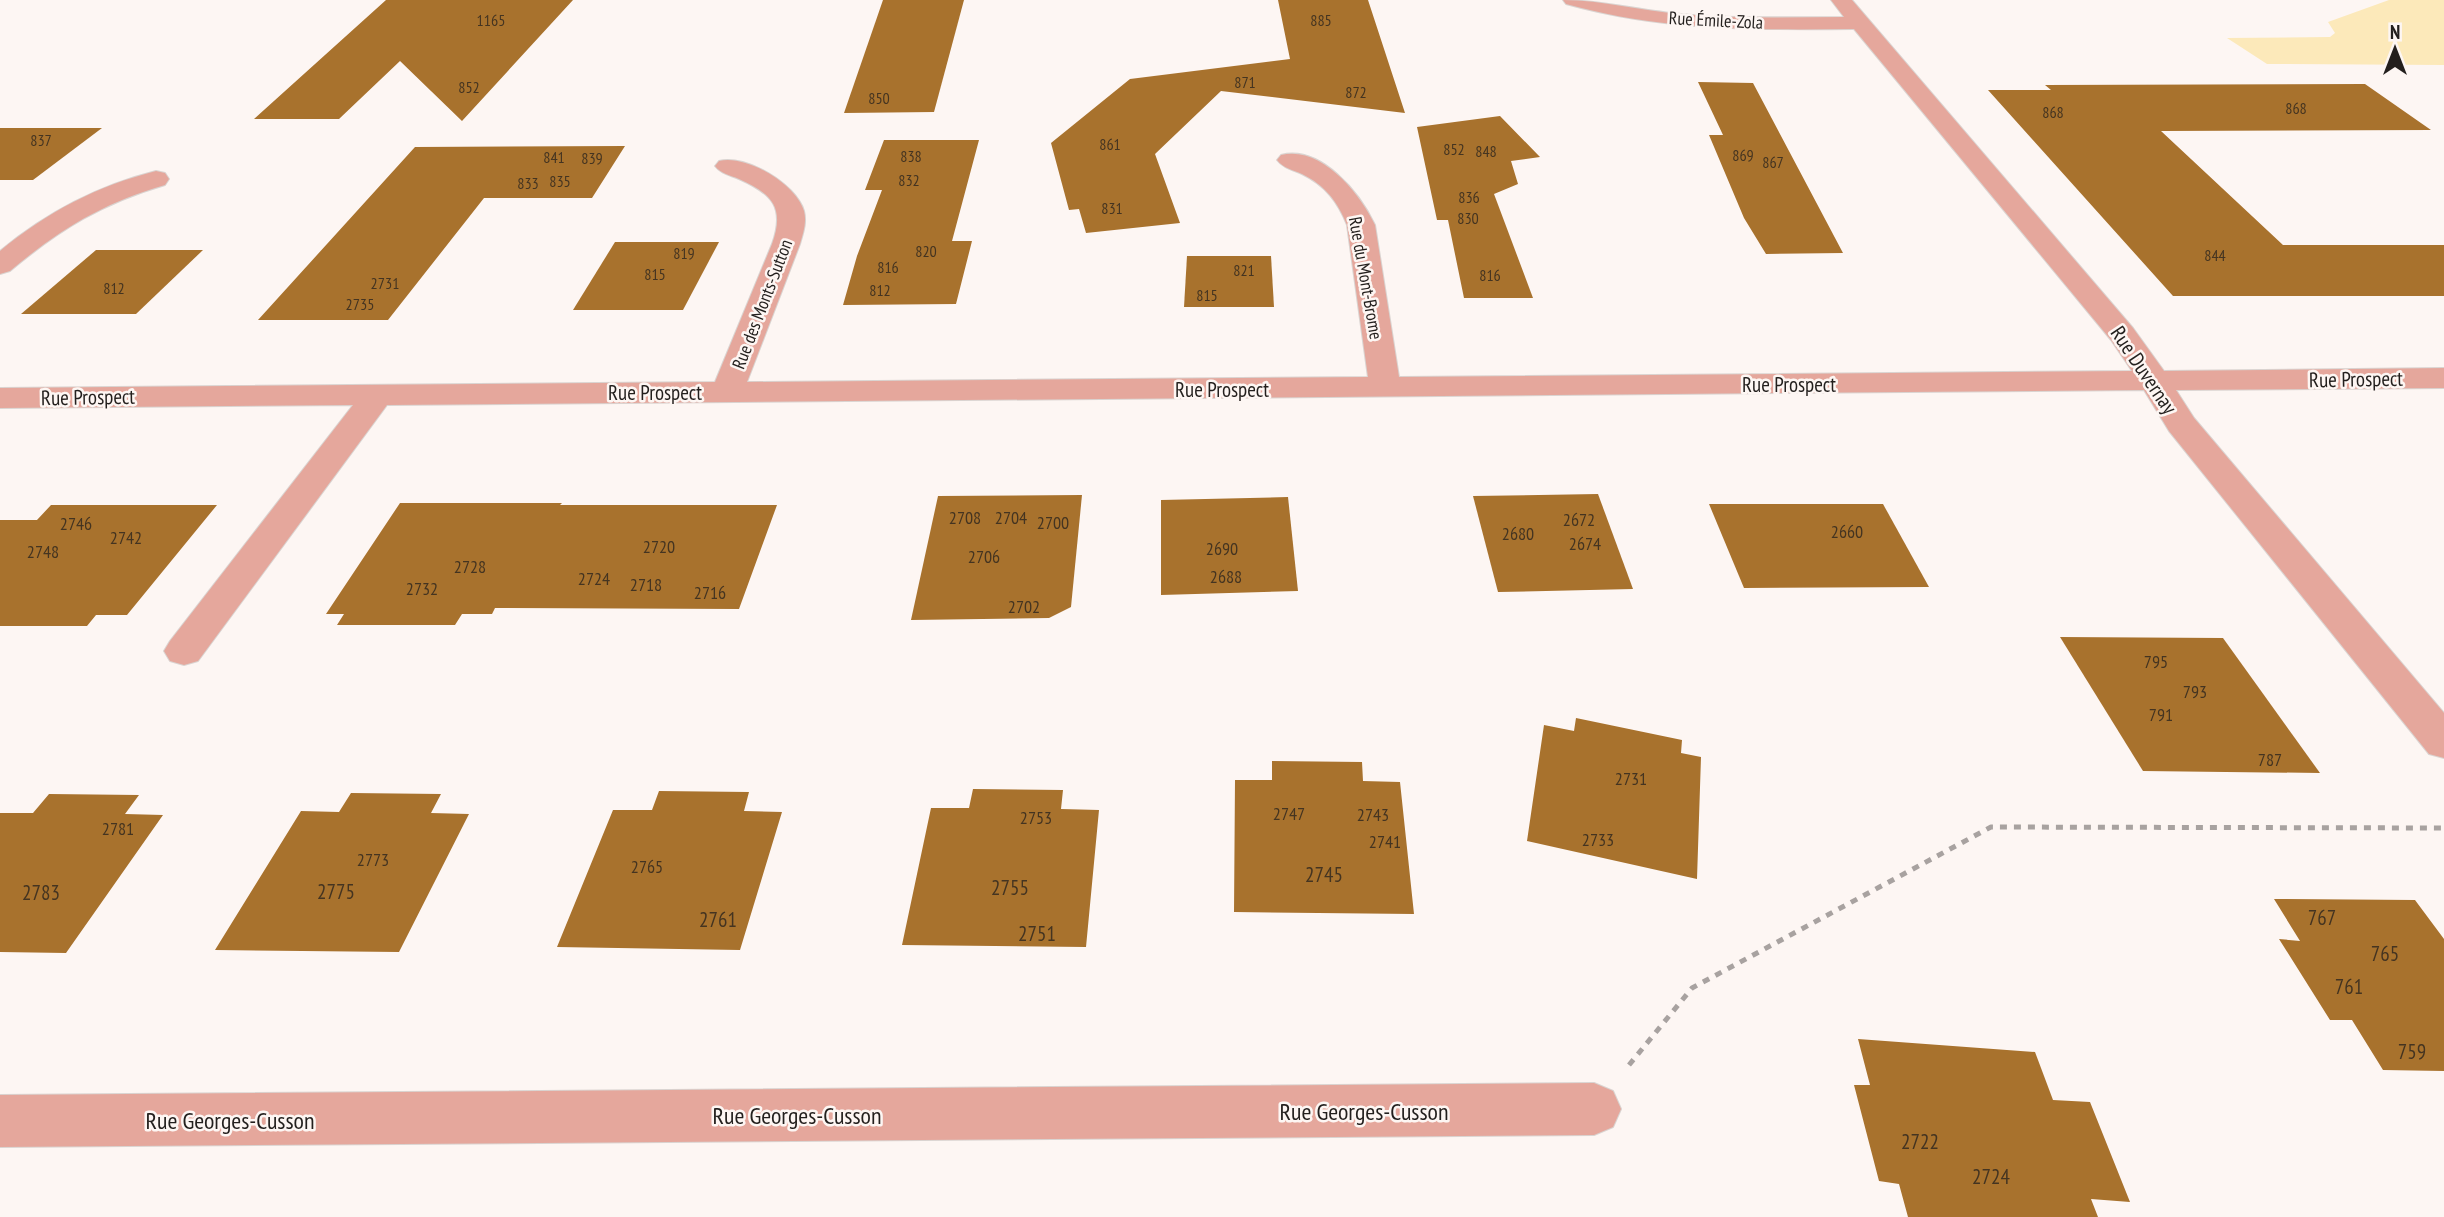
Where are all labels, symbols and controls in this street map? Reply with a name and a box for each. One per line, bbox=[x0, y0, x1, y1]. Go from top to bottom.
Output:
street label: Rue Émile-Zola bbox=[1668, 6, 1764, 34]
house number: 1165 bbox=[477, 10, 505, 30]
house number: 885 bbox=[1310, 10, 1332, 30]
north arrow bbox=[2360, 14, 2430, 84]
text: N bbox=[2390, 20, 2400, 44]
house number: 871 bbox=[1234, 72, 1256, 92]
house number: 852 bbox=[458, 77, 480, 97]
house number: 872 bbox=[1345, 82, 1367, 102]
house number: 850 bbox=[868, 88, 890, 108]
house number: 868 bbox=[2285, 98, 2307, 118]
house number: 868 bbox=[2042, 102, 2064, 122]
house number: 837 bbox=[30, 130, 52, 150]
house number: 861 bbox=[1099, 134, 1121, 154]
house number: 852 bbox=[1443, 139, 1465, 159]
house number: 848 bbox=[1475, 141, 1497, 161]
house number: 869 bbox=[1732, 145, 1754, 165]
house number: 838 bbox=[900, 146, 922, 166]
house number: 841 bbox=[543, 147, 565, 167]
house number: 839 bbox=[581, 148, 603, 168]
house number: 867 bbox=[1762, 152, 1784, 172]
house number: 832 bbox=[898, 170, 920, 190]
house number: 835 bbox=[549, 171, 571, 191]
house number: 833 bbox=[517, 173, 539, 193]
house number: 836 bbox=[1458, 187, 1480, 207]
house number: 831 bbox=[1101, 198, 1123, 218]
house number: 830 bbox=[1457, 208, 1479, 228]
street label: Rue du Mont-Brome bbox=[1344, 215, 1388, 341]
street label: Rue des Monts-Sutton bbox=[727, 236, 797, 372]
house number: 820 bbox=[915, 241, 937, 261]
house number: 819 bbox=[673, 243, 695, 263]
house number: 844 bbox=[2204, 245, 2226, 265]
house number: 816 bbox=[877, 257, 899, 277]
house number: 821 bbox=[1233, 260, 1255, 280]
house number: 815 bbox=[644, 264, 666, 284]
house number: 816 bbox=[1479, 265, 1501, 285]
house number: 2731 bbox=[371, 273, 399, 293]
house number: 812 bbox=[103, 278, 125, 298]
house number: 812 bbox=[869, 280, 891, 300]
house number: 815 bbox=[1196, 285, 1218, 305]
house number: 2735 bbox=[346, 294, 374, 314]
street label: Rue Duvernay bbox=[2105, 321, 2183, 419]
street label: Rue Prospect bbox=[2309, 365, 2403, 393]
street label: Rue Prospect bbox=[1742, 371, 1836, 398]
street label: Rue Prospect bbox=[1175, 376, 1269, 403]
street label: Rue Prospect bbox=[608, 379, 702, 406]
street label: Rue Prospect bbox=[41, 383, 135, 411]
house number: 2708 bbox=[949, 506, 981, 529]
house number: 2704 bbox=[995, 506, 1027, 529]
house number: 2672 bbox=[1563, 508, 1595, 531]
house number: 2700 bbox=[1037, 511, 1069, 534]
house number: 2746 bbox=[60, 512, 92, 535]
house number: 2660 bbox=[1831, 520, 1863, 543]
house number: 2680 bbox=[1502, 522, 1534, 545]
house number: 2742 bbox=[110, 526, 142, 549]
house number: 2674 bbox=[1569, 532, 1601, 555]
house number: 2720 bbox=[643, 535, 675, 558]
house number: 2690 bbox=[1206, 537, 1238, 560]
house number: 2748 bbox=[27, 540, 59, 563]
house number: 2706 bbox=[968, 545, 1000, 568]
house number: 2728 bbox=[454, 555, 486, 578]
house number: 2688 bbox=[1210, 565, 1242, 588]
house number: 2724 bbox=[578, 567, 610, 590]
house number: 2718 bbox=[630, 573, 662, 596]
house number: 2732 bbox=[406, 577, 438, 600]
house number: 2716 bbox=[694, 581, 726, 604]
house number: 2702 bbox=[1008, 595, 1040, 618]
house number: 795 bbox=[2144, 650, 2168, 673]
house number: 793 bbox=[2183, 680, 2207, 703]
house number: 791 bbox=[2149, 703, 2173, 726]
house number: 787 bbox=[2258, 748, 2282, 771]
house number: 2731 bbox=[1615, 767, 1647, 790]
house number: 2747 bbox=[1273, 802, 1305, 825]
house number: 2743 bbox=[1357, 803, 1389, 826]
house number: 2753 bbox=[1020, 806, 1052, 829]
house number: 2781 bbox=[102, 817, 134, 840]
house number: 2733 bbox=[1582, 828, 1614, 851]
house number: 2741 bbox=[1369, 830, 1401, 853]
house number: 2773 bbox=[357, 848, 389, 871]
house number: 2765 bbox=[631, 855, 663, 878]
house number: 2745 bbox=[1305, 861, 1343, 888]
house number: 2755 bbox=[991, 874, 1029, 901]
house number: 2775 bbox=[317, 878, 355, 905]
house number: 2783 bbox=[22, 879, 60, 906]
house number: 767 bbox=[2308, 904, 2336, 931]
house number: 2761 bbox=[699, 906, 737, 933]
house number: 2751 bbox=[1018, 920, 1056, 947]
house number: 765 bbox=[2371, 940, 2399, 967]
house number: 761 bbox=[2335, 973, 2363, 1000]
house number: 759 bbox=[2398, 1038, 2426, 1065]
street label: Rue Georges-Cusson bbox=[1279, 1096, 1449, 1127]
street label: Rue Georges-Cusson bbox=[712, 1100, 882, 1131]
street label: Rue Georges-Cusson bbox=[145, 1105, 315, 1136]
house number: 2722 bbox=[1901, 1128, 1939, 1155]
house number: 2724 bbox=[1972, 1163, 2010, 1190]

